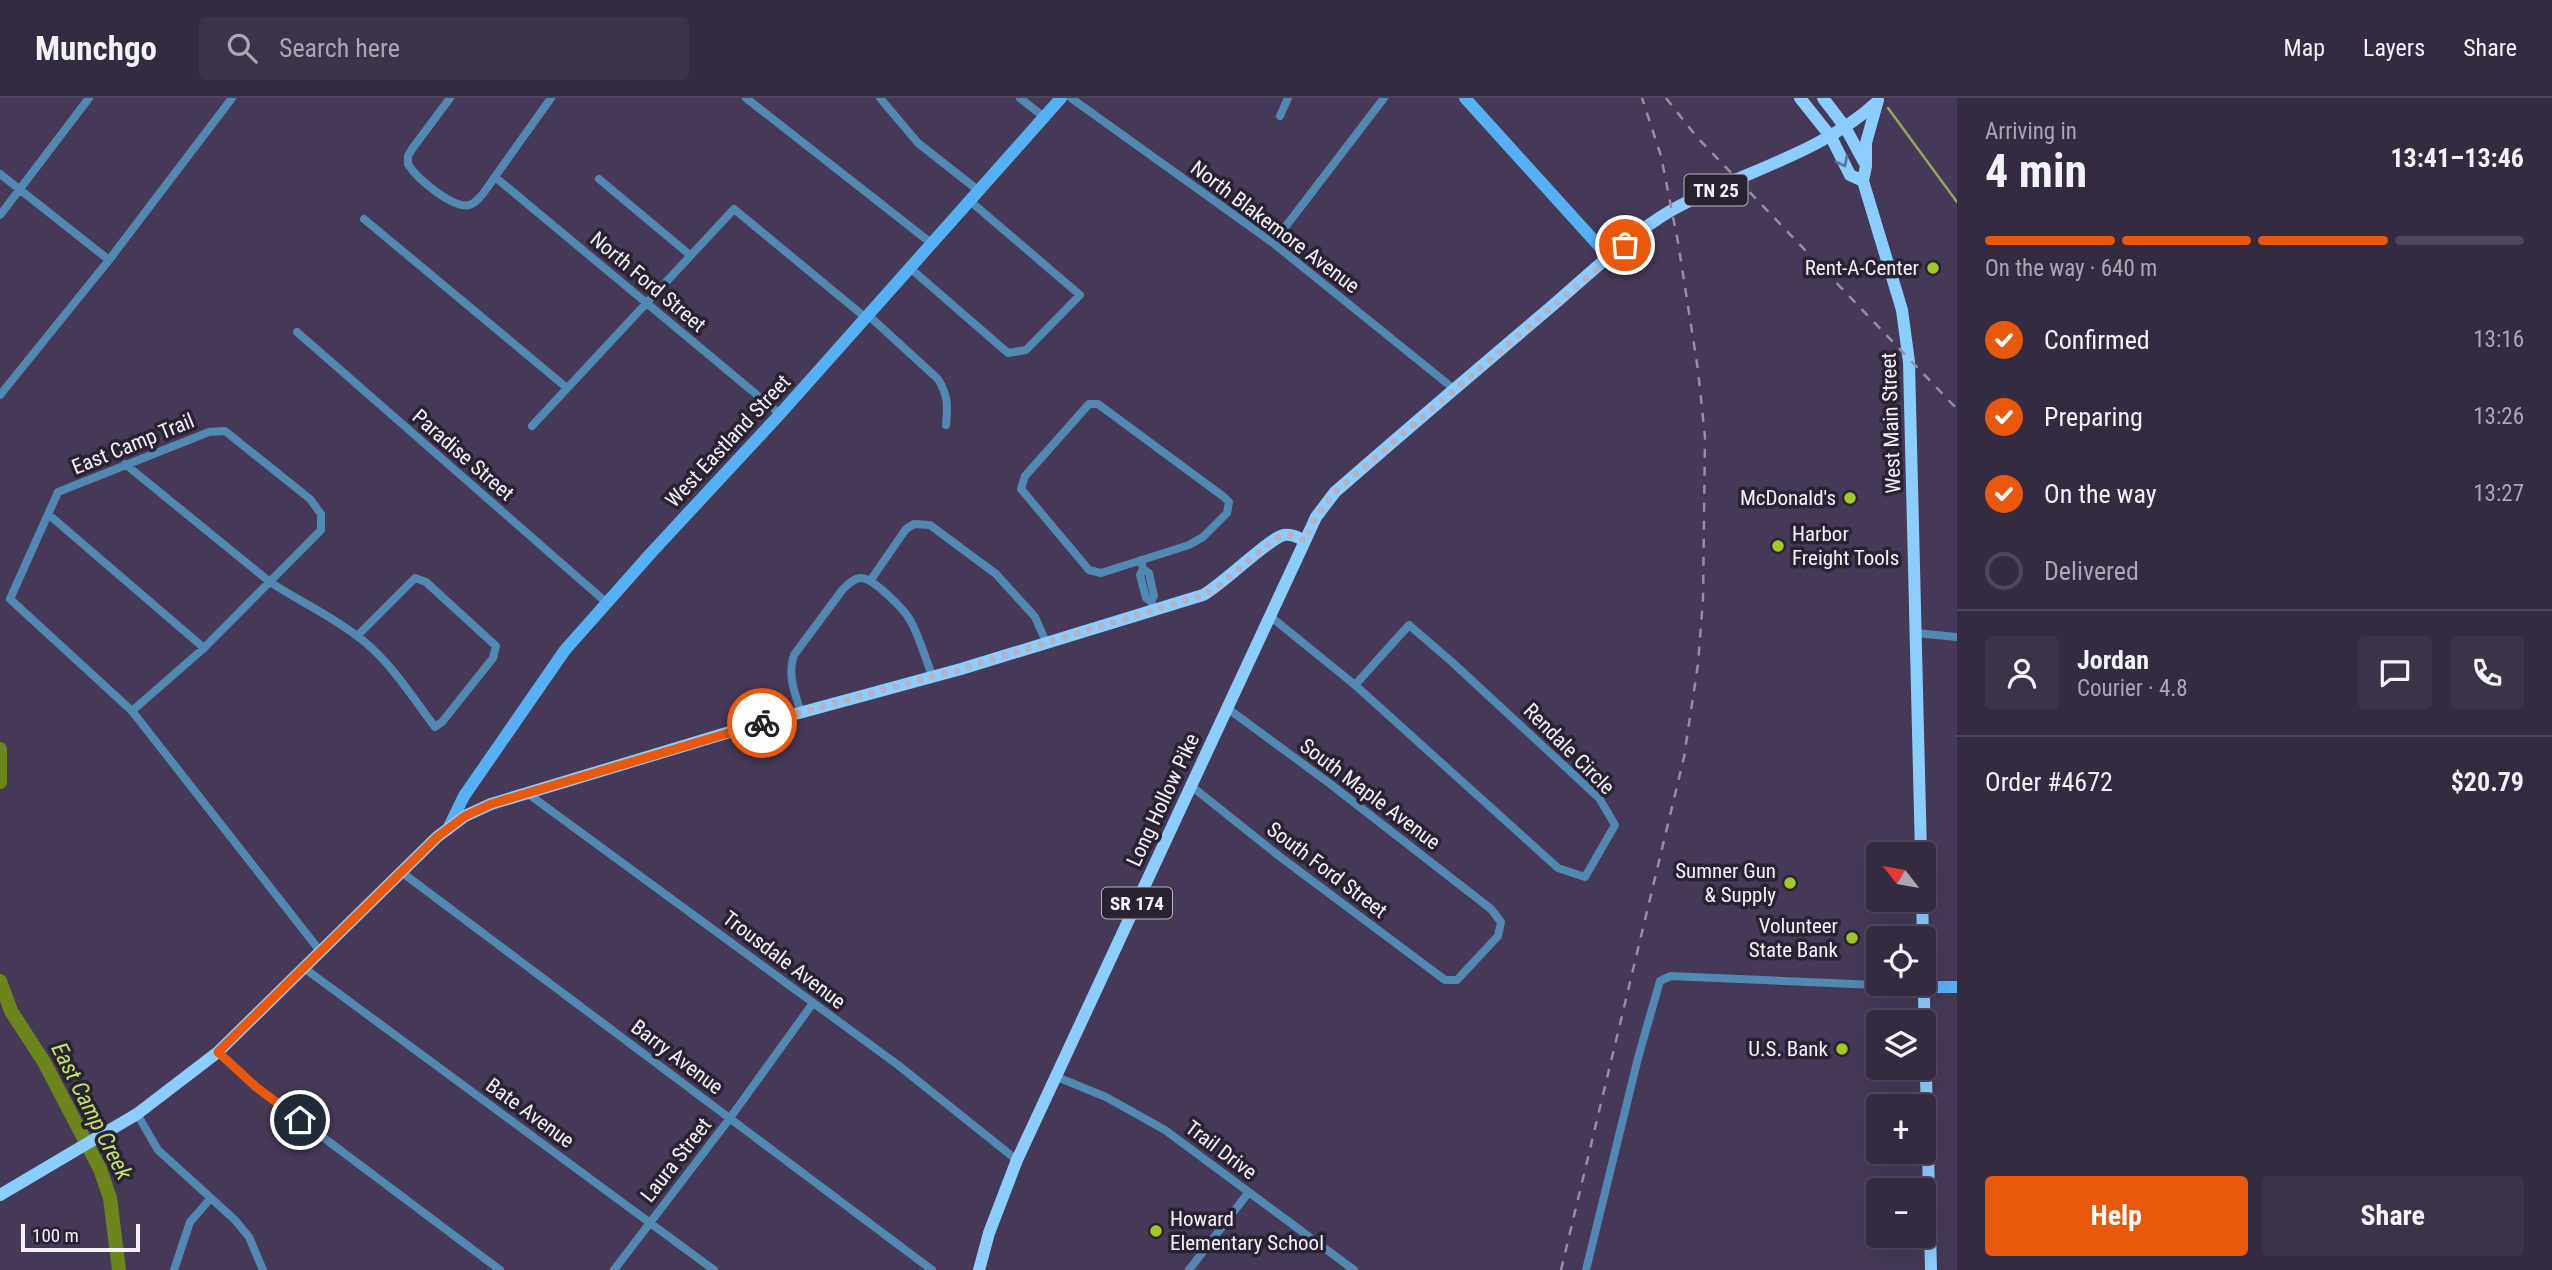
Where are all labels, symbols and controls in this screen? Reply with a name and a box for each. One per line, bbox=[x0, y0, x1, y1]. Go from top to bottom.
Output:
search box bbox=[199, 17, 689, 80]
text: Munchgo bbox=[35, 29, 157, 68]
icon: search bbox=[223, 29, 261, 67]
text: Search here bbox=[279, 33, 400, 63]
text: Map bbox=[2284, 34, 2325, 62]
text: Layers bbox=[2363, 34, 2425, 62]
text: Share bbox=[2463, 34, 2517, 62]
text: Arriving in bbox=[1985, 118, 2077, 145]
text: 13:41–13:46 bbox=[2390, 143, 2524, 173]
text: 4 min bbox=[1985, 144, 2087, 198]
one-way arrow bbox=[1835, 155, 1849, 167]
street label: North Blakemore Avenue bbox=[1186, 156, 1364, 298]
road number: TN 25 bbox=[1684, 174, 1748, 206]
pin bbox=[1595, 215, 1655, 275]
icon: bag bbox=[1606, 226, 1644, 264]
street label: North Ford Street bbox=[586, 227, 710, 337]
text: On the way · 640 m bbox=[1985, 255, 2157, 282]
place label: Rent-A-Center bbox=[1805, 256, 1919, 280]
marker: Rent-A-Center bbox=[1925, 260, 1941, 276]
icon: check bbox=[1985, 321, 2023, 359]
text: Confirmed bbox=[2044, 325, 2150, 355]
text: 13:16 bbox=[2473, 326, 2524, 353]
street label: West Main Street bbox=[1877, 352, 1905, 494]
street label: West Eastland Street bbox=[661, 370, 795, 512]
icon: check bbox=[1985, 398, 2023, 436]
text: Preparing bbox=[2044, 402, 2143, 432]
text: 13:26 bbox=[2473, 403, 2524, 430]
street label: Paradise Street bbox=[407, 405, 519, 505]
street label: East Camp Trail bbox=[68, 409, 198, 479]
icon: check bbox=[1985, 475, 2023, 513]
text: On the way bbox=[2044, 479, 2157, 509]
text: 13:27 bbox=[2473, 480, 2524, 507]
place label: McDonald's bbox=[1740, 486, 1836, 510]
marker: McDonald's bbox=[1842, 490, 1858, 506]
place label: Harbor Freight Tools bbox=[1792, 522, 1899, 570]
marker: Harbor Freight Tools bbox=[1770, 538, 1786, 554]
text: Delivered bbox=[2044, 556, 2139, 586]
button: person bbox=[1985, 636, 2059, 710]
button: chat bbox=[2358, 636, 2432, 710]
button: phone bbox=[2450, 636, 2524, 710]
text: Jordan bbox=[2077, 645, 2149, 675]
text: Courier · 4.8 bbox=[2077, 675, 2188, 702]
courier bbox=[727, 688, 797, 758]
street label: Rendale Circle bbox=[1519, 699, 1619, 799]
icon: bike bbox=[743, 704, 781, 742]
street label: Long Hollow Pike bbox=[1122, 730, 1204, 870]
street label: South Maple Avenue bbox=[1295, 734, 1445, 855]
text: Order #4672 bbox=[1985, 767, 2113, 797]
text: $20.79 bbox=[2451, 767, 2524, 797]
street label: South Ford Street bbox=[1262, 817, 1392, 923]
north arrow bbox=[1866, 842, 1936, 912]
map controls bbox=[1866, 842, 1936, 1248]
place label: Sumner Gun & Supply bbox=[1675, 859, 1776, 907]
marker: Sumner Gun & Supply bbox=[1782, 875, 1798, 891]
road number: SR 174 bbox=[1102, 888, 1172, 918]
street label: Trousdale Avenue bbox=[718, 906, 850, 1014]
place label: Volunteer State Bank bbox=[1749, 914, 1839, 962]
button: locate bbox=[1866, 926, 1936, 996]
marker: Volunteer State Bank bbox=[1844, 930, 1860, 946]
button: layers bbox=[1866, 1010, 1936, 1080]
street label: Barry Avenue bbox=[626, 1015, 728, 1099]
place label: U.S. Bank bbox=[1748, 1037, 1829, 1061]
water label: East Camp Creek bbox=[45, 1038, 138, 1185]
marker: U.S. Bank bbox=[1834, 1041, 1850, 1057]
street label: Bate Avenue bbox=[481, 1073, 579, 1153]
pin bbox=[270, 1090, 330, 1150]
button: + bbox=[1866, 1094, 1936, 1164]
icon: home bbox=[281, 1101, 319, 1139]
street label: Laura Street bbox=[636, 1113, 716, 1207]
street label: Trail Drive bbox=[1181, 1116, 1261, 1185]
button: Help bbox=[1985, 1176, 2248, 1256]
button: Share bbox=[2262, 1176, 2524, 1256]
button: − bbox=[1866, 1178, 1936, 1248]
place label: Howard Elementary School bbox=[1170, 1207, 1324, 1255]
scale bar bbox=[21, 1221, 140, 1253]
marker: Howard Elementary School bbox=[1148, 1223, 1164, 1239]
text: 100 m bbox=[32, 1224, 79, 1247]

